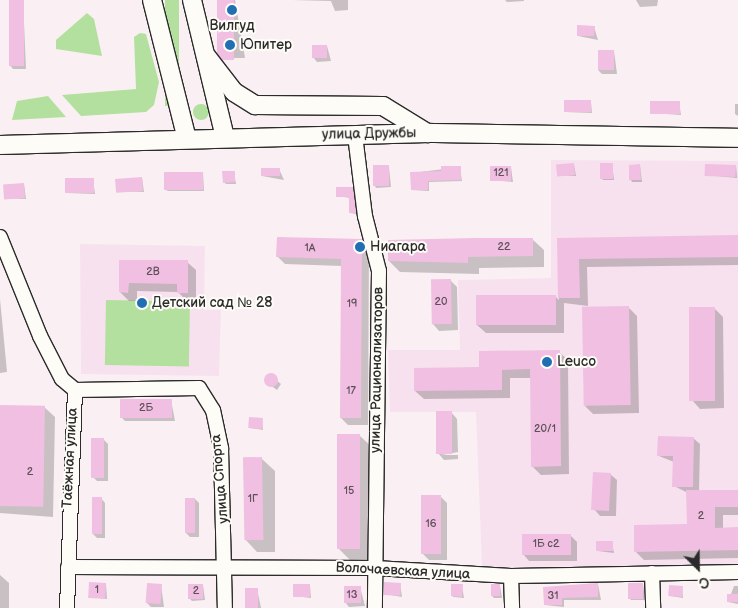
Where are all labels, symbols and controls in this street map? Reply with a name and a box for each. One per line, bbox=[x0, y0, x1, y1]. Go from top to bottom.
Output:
marker: Вилгуд bbox=[226, 4, 238, 16]
place label: Вилгуд bbox=[209, 18, 255, 34]
place label: Юпитер bbox=[240, 37, 292, 53]
marker: Юпитер bbox=[224, 39, 236, 51]
street label: улица Дружбы bbox=[322, 125, 416, 143]
house number: 121 bbox=[494, 166, 508, 180]
place label: Ниагара bbox=[370, 239, 426, 255]
house number: 22 bbox=[498, 240, 510, 254]
house number: 1А bbox=[305, 241, 315, 255]
marker: Ниагара bbox=[354, 241, 366, 253]
house number: 2В bbox=[146, 265, 160, 279]
street label: улица Рационализаторов bbox=[367, 287, 387, 453]
place label: Детский сад № 28 bbox=[152, 295, 273, 311]
house number: 20 bbox=[435, 295, 447, 309]
marker: Детский сад № 28 bbox=[136, 297, 148, 309]
house number: 19 bbox=[347, 297, 357, 311]
place label: Leuco bbox=[557, 354, 596, 370]
marker: Leuco bbox=[541, 356, 553, 368]
house number: 17 bbox=[346, 384, 356, 398]
house number: 2Б bbox=[139, 401, 153, 415]
street label: Таёжная улица bbox=[59, 407, 81, 509]
house number: 20/1 bbox=[534, 422, 556, 436]
street label: улица Спорта bbox=[208, 434, 232, 524]
house number: 2 bbox=[27, 465, 33, 479]
house number: 15 bbox=[344, 484, 354, 498]
house number: 1Г bbox=[248, 492, 258, 506]
house number: 2 bbox=[698, 509, 704, 523]
house number: 16 bbox=[426, 517, 436, 531]
house number: 1Б с2 bbox=[533, 537, 559, 551]
north arrow bbox=[673, 543, 723, 593]
street label: Волочаевская улица bbox=[335, 559, 471, 583]
text: С bbox=[696, 573, 712, 592]
house number: 1 bbox=[95, 583, 99, 597]
house number: 2 bbox=[193, 584, 199, 598]
house number: 13 bbox=[346, 588, 358, 602]
house number: 31 bbox=[547, 589, 559, 603]

